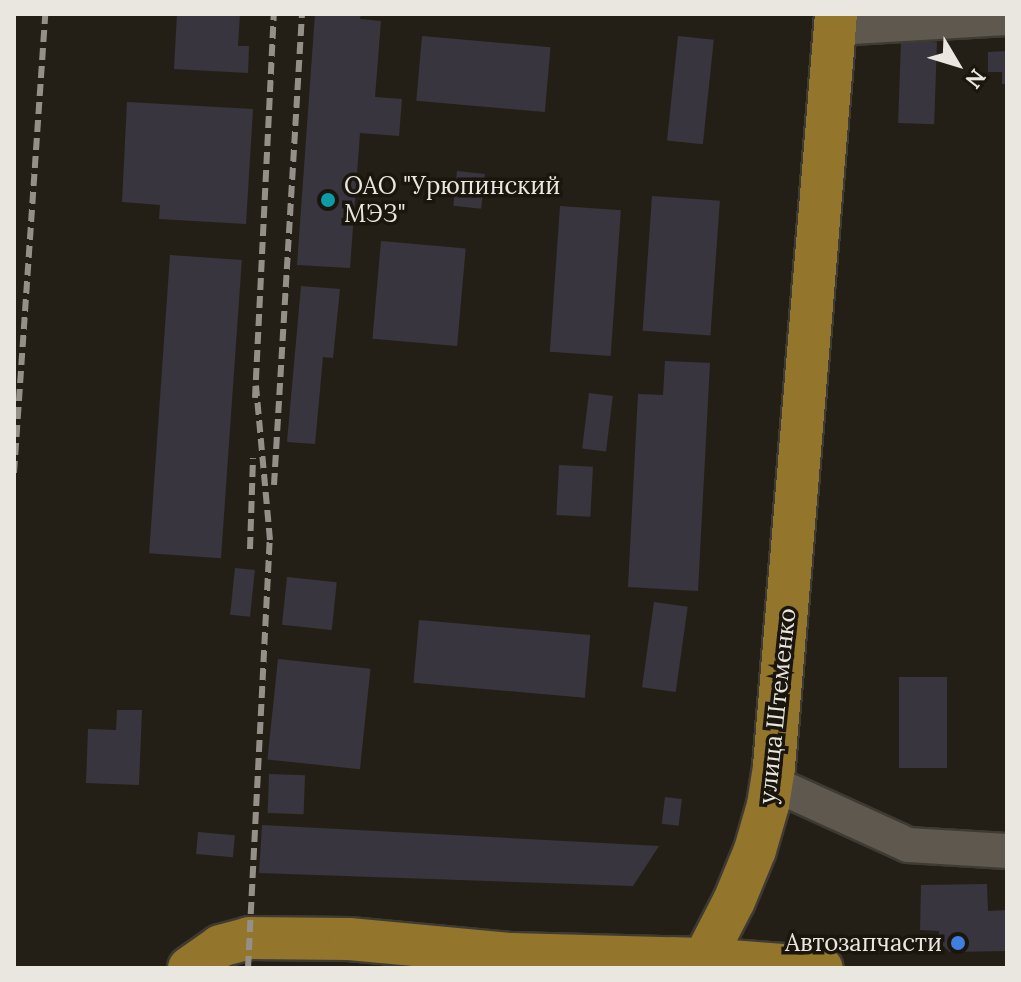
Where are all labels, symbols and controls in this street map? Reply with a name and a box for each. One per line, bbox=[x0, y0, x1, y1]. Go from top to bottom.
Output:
north arrow bbox=[917, 24, 997, 104]
text: N bbox=[960, 63, 992, 94]
place label: ОАО "Урюпинский МЭЗ" bbox=[344, 172, 560, 228]
marker: ОАО "Урюпинский МЭЗ" bbox=[319, 191, 337, 209]
street label: улица Штеменко bbox=[752, 607, 802, 805]
place label: Автозапчасти bbox=[785, 929, 942, 957]
marker: Автозапчасти bbox=[949, 934, 967, 952]

